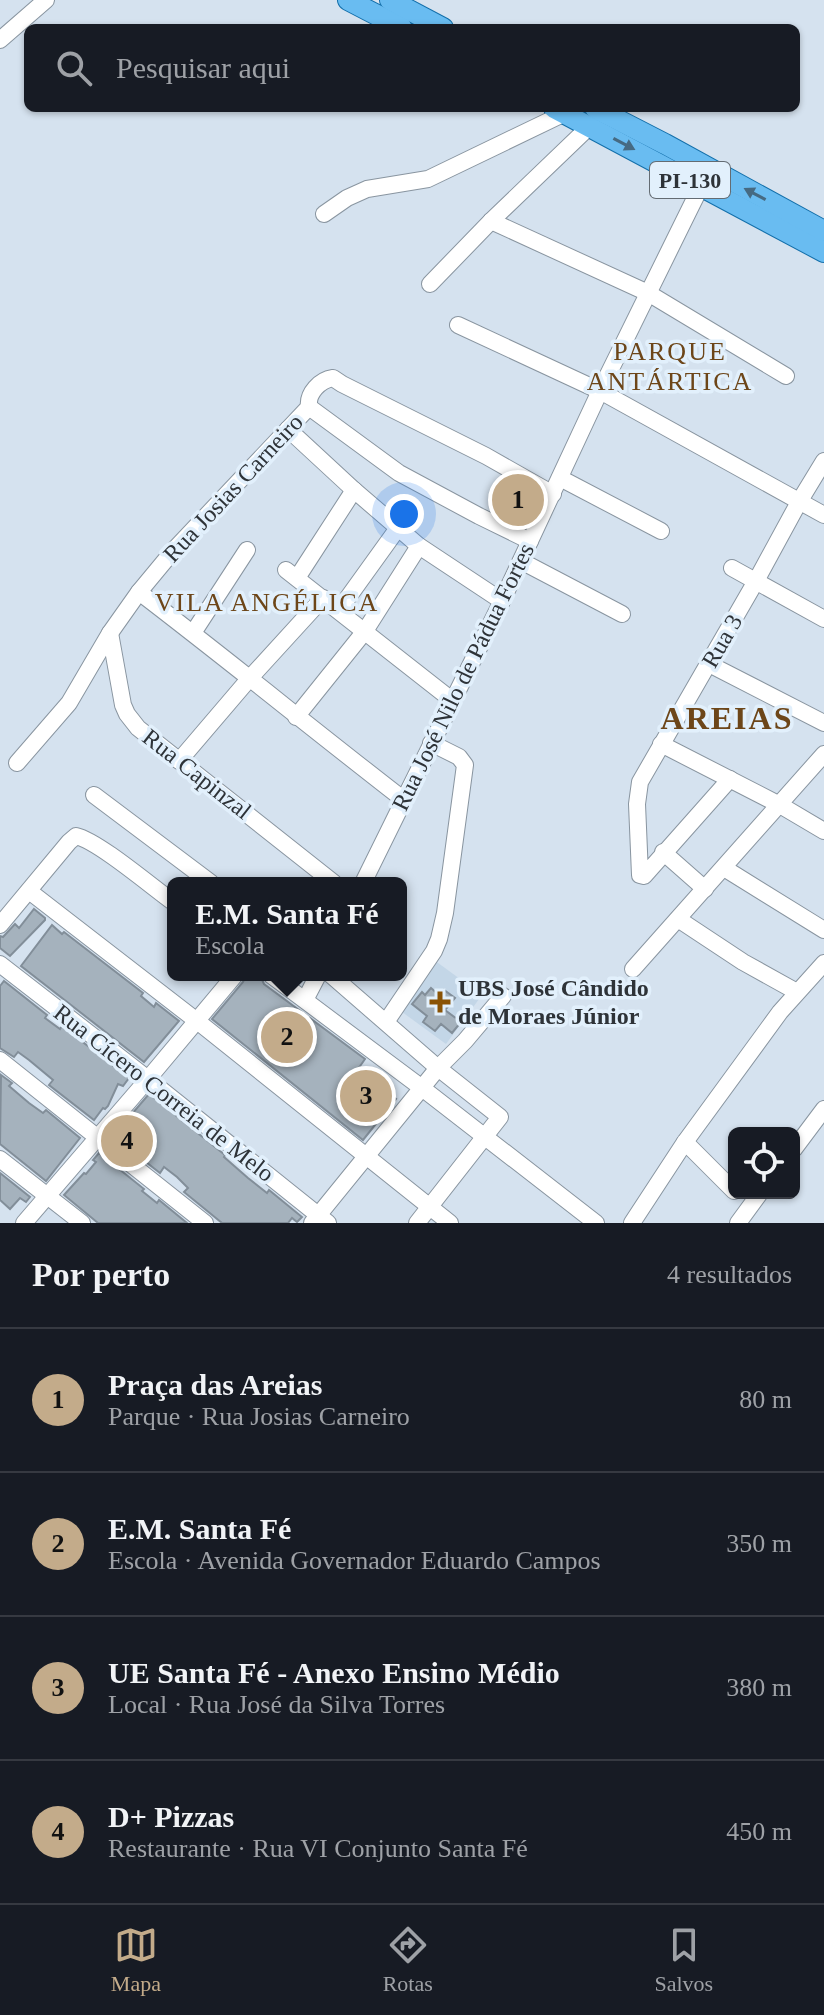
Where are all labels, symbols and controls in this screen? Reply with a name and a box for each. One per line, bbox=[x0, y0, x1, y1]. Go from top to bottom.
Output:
search box bbox=[24, 24, 800, 112]
icon: search bbox=[52, 46, 96, 90]
text: Pesquisar aqui bbox=[116, 51, 290, 84]
one-way arrow bbox=[612, 138, 635, 151]
road number: PI-130 bbox=[650, 162, 730, 198]
one-way arrow bbox=[744, 187, 767, 201]
district label: PARQUE ANTÁRTICA bbox=[587, 337, 753, 396]
street label: Rua Josias Carneiro bbox=[158, 409, 308, 567]
pin: 1 bbox=[492, 470, 544, 530]
your location bbox=[384, 494, 424, 534]
street label: Rua José Nilo de Pádua Fortes bbox=[387, 539, 539, 815]
district label: VILA ANGÉLICA bbox=[155, 588, 379, 617]
street label: Rua 3 bbox=[697, 610, 747, 672]
district label: AREIAS bbox=[661, 700, 793, 736]
street label: Rua Capinzal bbox=[138, 724, 256, 824]
popup bbox=[167, 877, 407, 981]
text: E.M. Santa Fé bbox=[195, 897, 379, 930]
text: Escola bbox=[195, 931, 265, 960]
place label: UBS José Cândido de Moraes Júnior bbox=[458, 975, 649, 1029]
marker: UBS José Cândido de Moraes Júnior bbox=[429, 991, 451, 1013]
street label: Rua Cícero Correia de Melo bbox=[49, 999, 279, 1187]
pin: 2 bbox=[261, 1007, 313, 1067]
pin: 3 bbox=[340, 1066, 392, 1126]
pin: 4 bbox=[101, 1111, 153, 1171]
map controls bbox=[728, 1127, 800, 1199]
button: locate bbox=[728, 1127, 800, 1199]
text: Por perto bbox=[32, 1256, 170, 1293]
text: 4 resultados bbox=[667, 1260, 792, 1289]
text: Praça das Areias bbox=[108, 1368, 322, 1401]
text: 1 bbox=[52, 1385, 65, 1414]
text: 80 m bbox=[739, 1385, 792, 1414]
text: Parque · Rua Josias Carneiro bbox=[108, 1402, 410, 1431]
text: E.M. Santa Fé bbox=[108, 1512, 291, 1545]
text: 2 bbox=[52, 1529, 65, 1558]
text: 350 m bbox=[726, 1529, 792, 1558]
text: Escola · Avenida Governador Eduardo Campos bbox=[108, 1546, 601, 1575]
text: UE Santa Fé - Anexo Ensino Médio bbox=[108, 1656, 560, 1689]
text: 3 bbox=[52, 1673, 65, 1702]
text: 380 m bbox=[726, 1673, 792, 1702]
text: Local · Rua José da Silva Torres bbox=[108, 1690, 445, 1719]
text: D+ Pizzas bbox=[108, 1800, 234, 1833]
text: 4 bbox=[52, 1817, 65, 1846]
text: 450 m bbox=[726, 1817, 792, 1846]
text: Restaurante · Rua VI Conjunto Santa Fé bbox=[108, 1834, 528, 1863]
tab: Mapa bbox=[111, 1923, 161, 1997]
tab: Rotas bbox=[383, 1923, 433, 1997]
tab: Salvos bbox=[654, 1923, 713, 1997]

